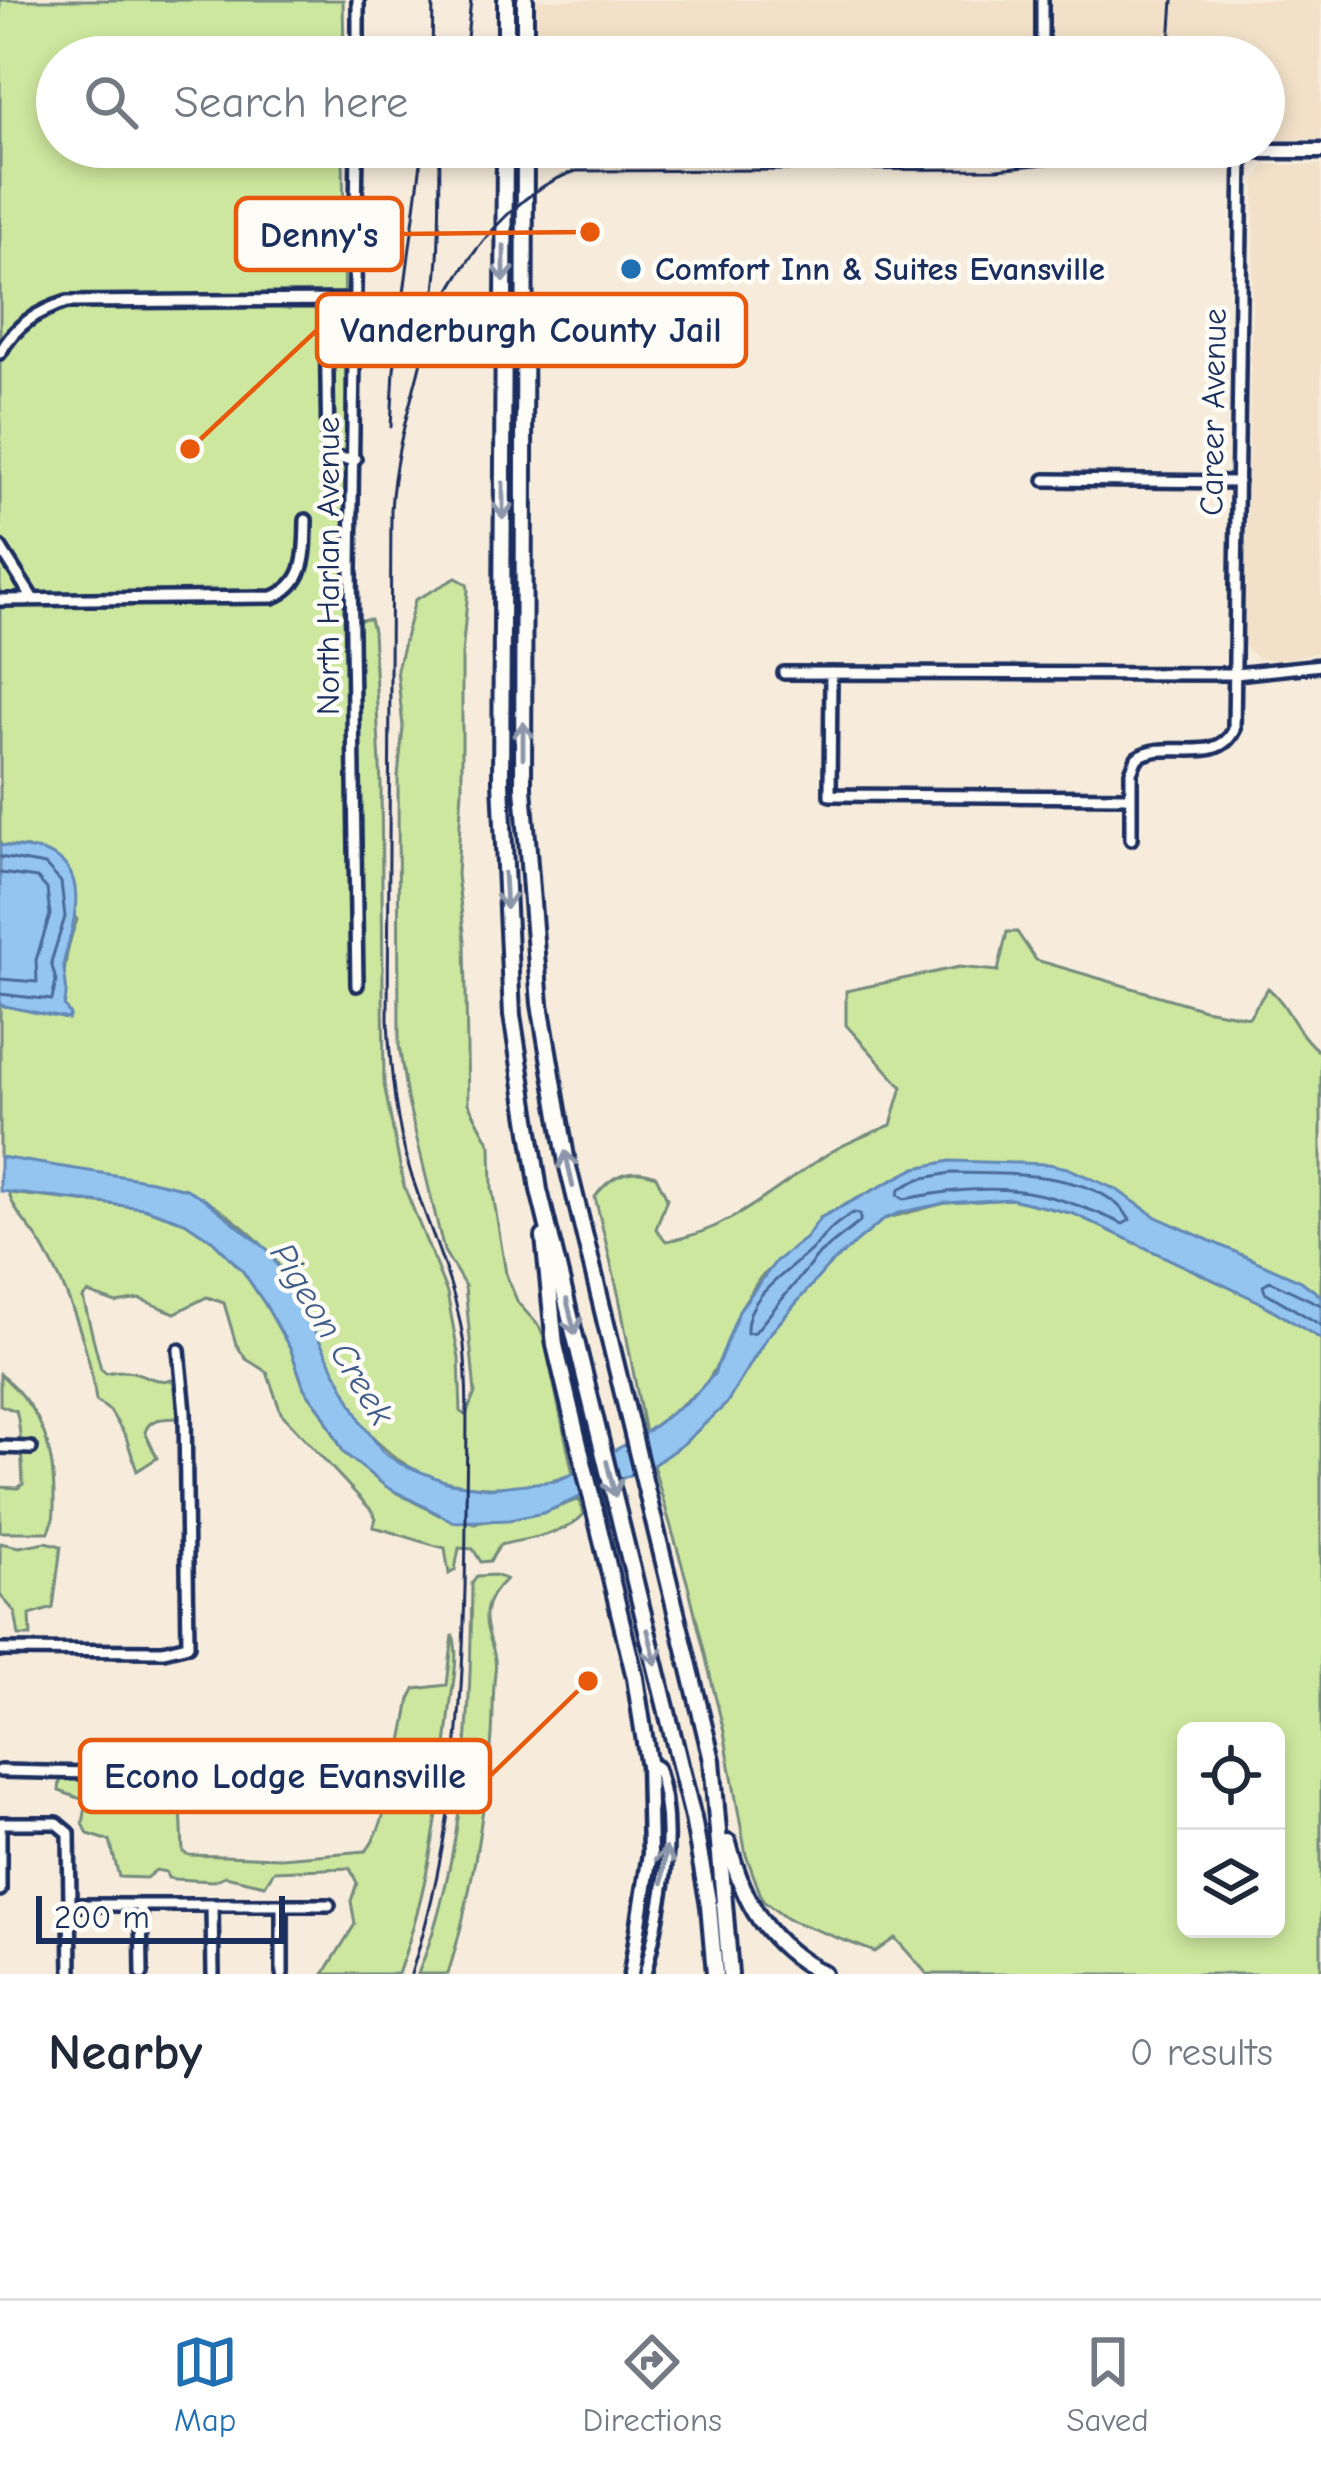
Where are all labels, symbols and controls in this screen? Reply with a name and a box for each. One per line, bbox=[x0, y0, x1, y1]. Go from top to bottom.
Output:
search box bbox=[36, 36, 1285, 168]
icon: search bbox=[78, 69, 144, 135]
text: Search here bbox=[174, 76, 408, 128]
callout: Denny's bbox=[236, 198, 402, 270]
text: Denny's bbox=[260, 215, 378, 256]
one-way arrow bbox=[493, 244, 515, 283]
place label: Comfort Inn & Suites Evansville bbox=[655, 250, 1105, 288]
marker: Comfort Inn & Suites Evansville bbox=[618, 256, 644, 282]
callout: Vanderburgh County Jail bbox=[317, 294, 746, 366]
street label: Career Avenue bbox=[1192, 308, 1234, 516]
text: Vanderburgh County Jail bbox=[340, 310, 722, 351]
street label: North Harlan Avenue bbox=[309, 417, 347, 715]
one-way arrow bbox=[492, 481, 514, 520]
one-way arrow bbox=[512, 721, 534, 760]
one-way arrow bbox=[494, 871, 517, 910]
one-way arrow bbox=[556, 1150, 579, 1188]
water label: Pigeon Creek bbox=[262, 1235, 403, 1433]
one-way arrow bbox=[561, 1297, 583, 1335]
one-way arrow bbox=[601, 1459, 623, 1497]
one-way arrow bbox=[642, 1628, 664, 1666]
map controls bbox=[1177, 1722, 1285, 1938]
button: locate bbox=[1177, 1722, 1285, 1830]
callout: Econo Lodge Evansville bbox=[80, 1740, 490, 1812]
text: Econo Lodge Evansville bbox=[104, 1756, 466, 1797]
button: layers bbox=[1177, 1830, 1285, 1938]
one-way arrow bbox=[653, 1847, 676, 1886]
scale bar bbox=[36, 1890, 285, 1943]
text: 200 m bbox=[54, 1898, 150, 1936]
text: Nearby bbox=[48, 2023, 202, 2082]
text: 0 results bbox=[1130, 2030, 1273, 2075]
tab: Map bbox=[172, 2329, 238, 2439]
tab: Directions bbox=[583, 2329, 722, 2439]
tab: Saved bbox=[1066, 2329, 1149, 2439]

